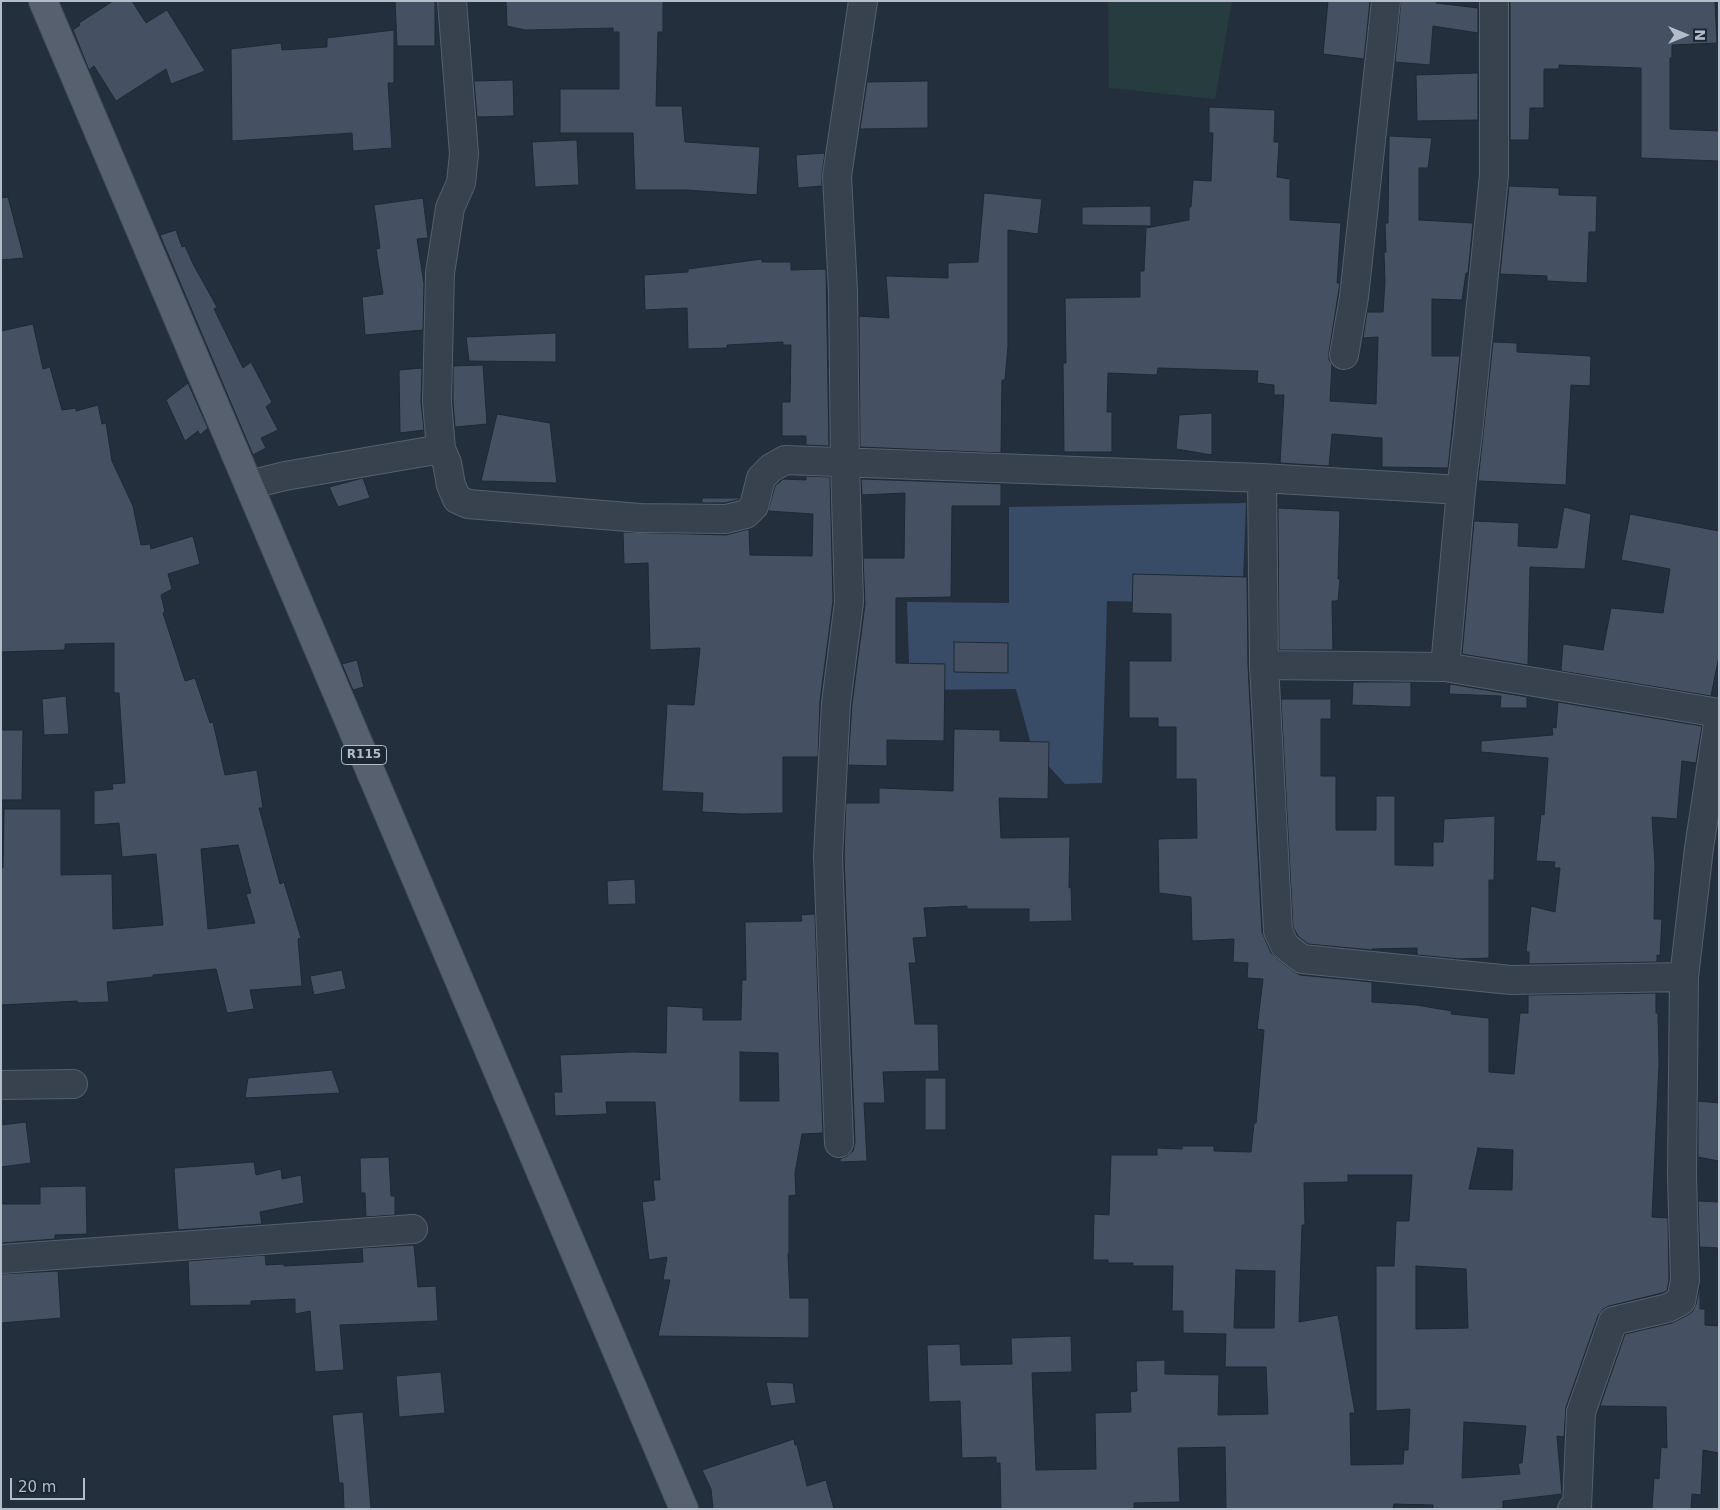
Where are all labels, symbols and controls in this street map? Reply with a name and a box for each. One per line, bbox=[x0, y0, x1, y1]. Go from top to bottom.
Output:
north arrow bbox=[1660, 10, 1710, 60]
text: N bbox=[1692, 29, 1708, 41]
road number: R115 bbox=[342, 746, 386, 764]
scale bar bbox=[12, 1468, 88, 1500]
text: 20 m bbox=[18, 1478, 56, 1496]

